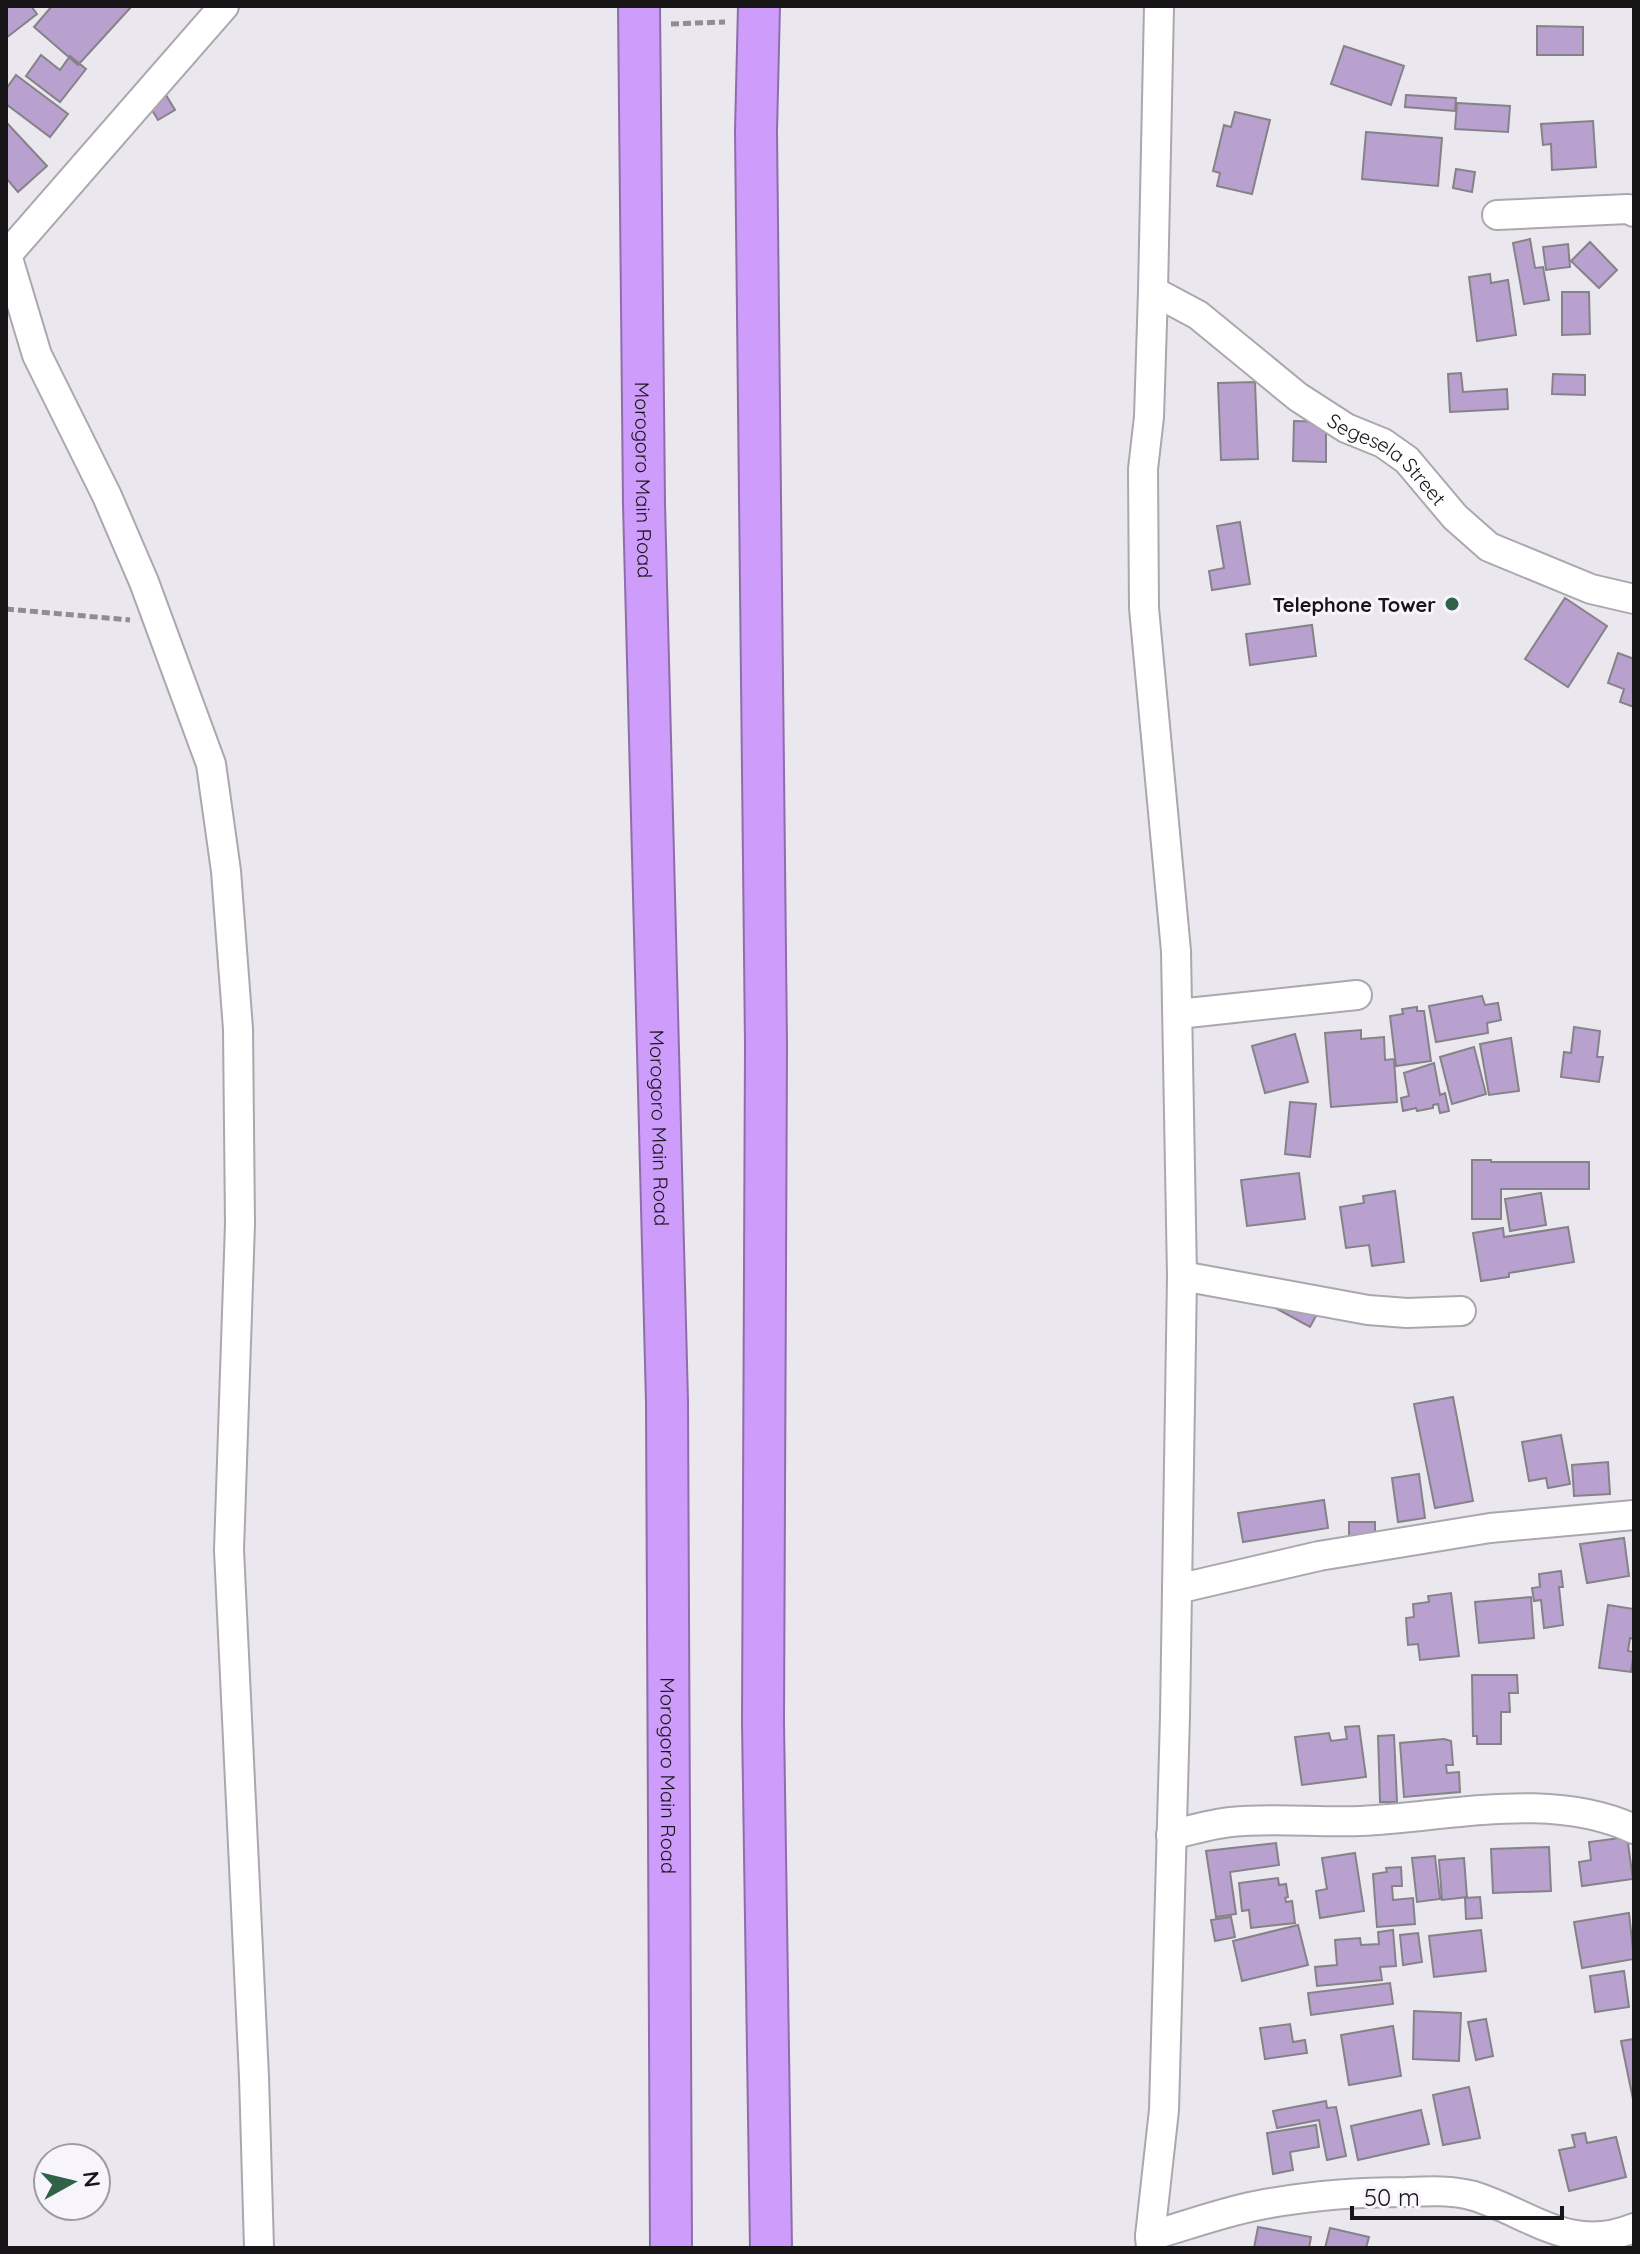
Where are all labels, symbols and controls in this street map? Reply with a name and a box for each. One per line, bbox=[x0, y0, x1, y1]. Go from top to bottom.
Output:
street label: Morogoro Main Road bbox=[630, 382, 658, 579]
street label: Segesela Street bbox=[1323, 407, 1452, 510]
place label: Telephone Tower bbox=[1273, 592, 1436, 617]
marker: Telephone Tower bbox=[1443, 595, 1461, 613]
street label: Morogoro Main Road bbox=[645, 1029, 675, 1226]
street label: Morogoro Main Road bbox=[656, 1677, 682, 1874]
north arrow bbox=[32, 2142, 112, 2222]
text: N bbox=[77, 2169, 107, 2189]
scale bar bbox=[1352, 2170, 1562, 2220]
text: 50 m bbox=[1364, 2182, 1420, 2212]

